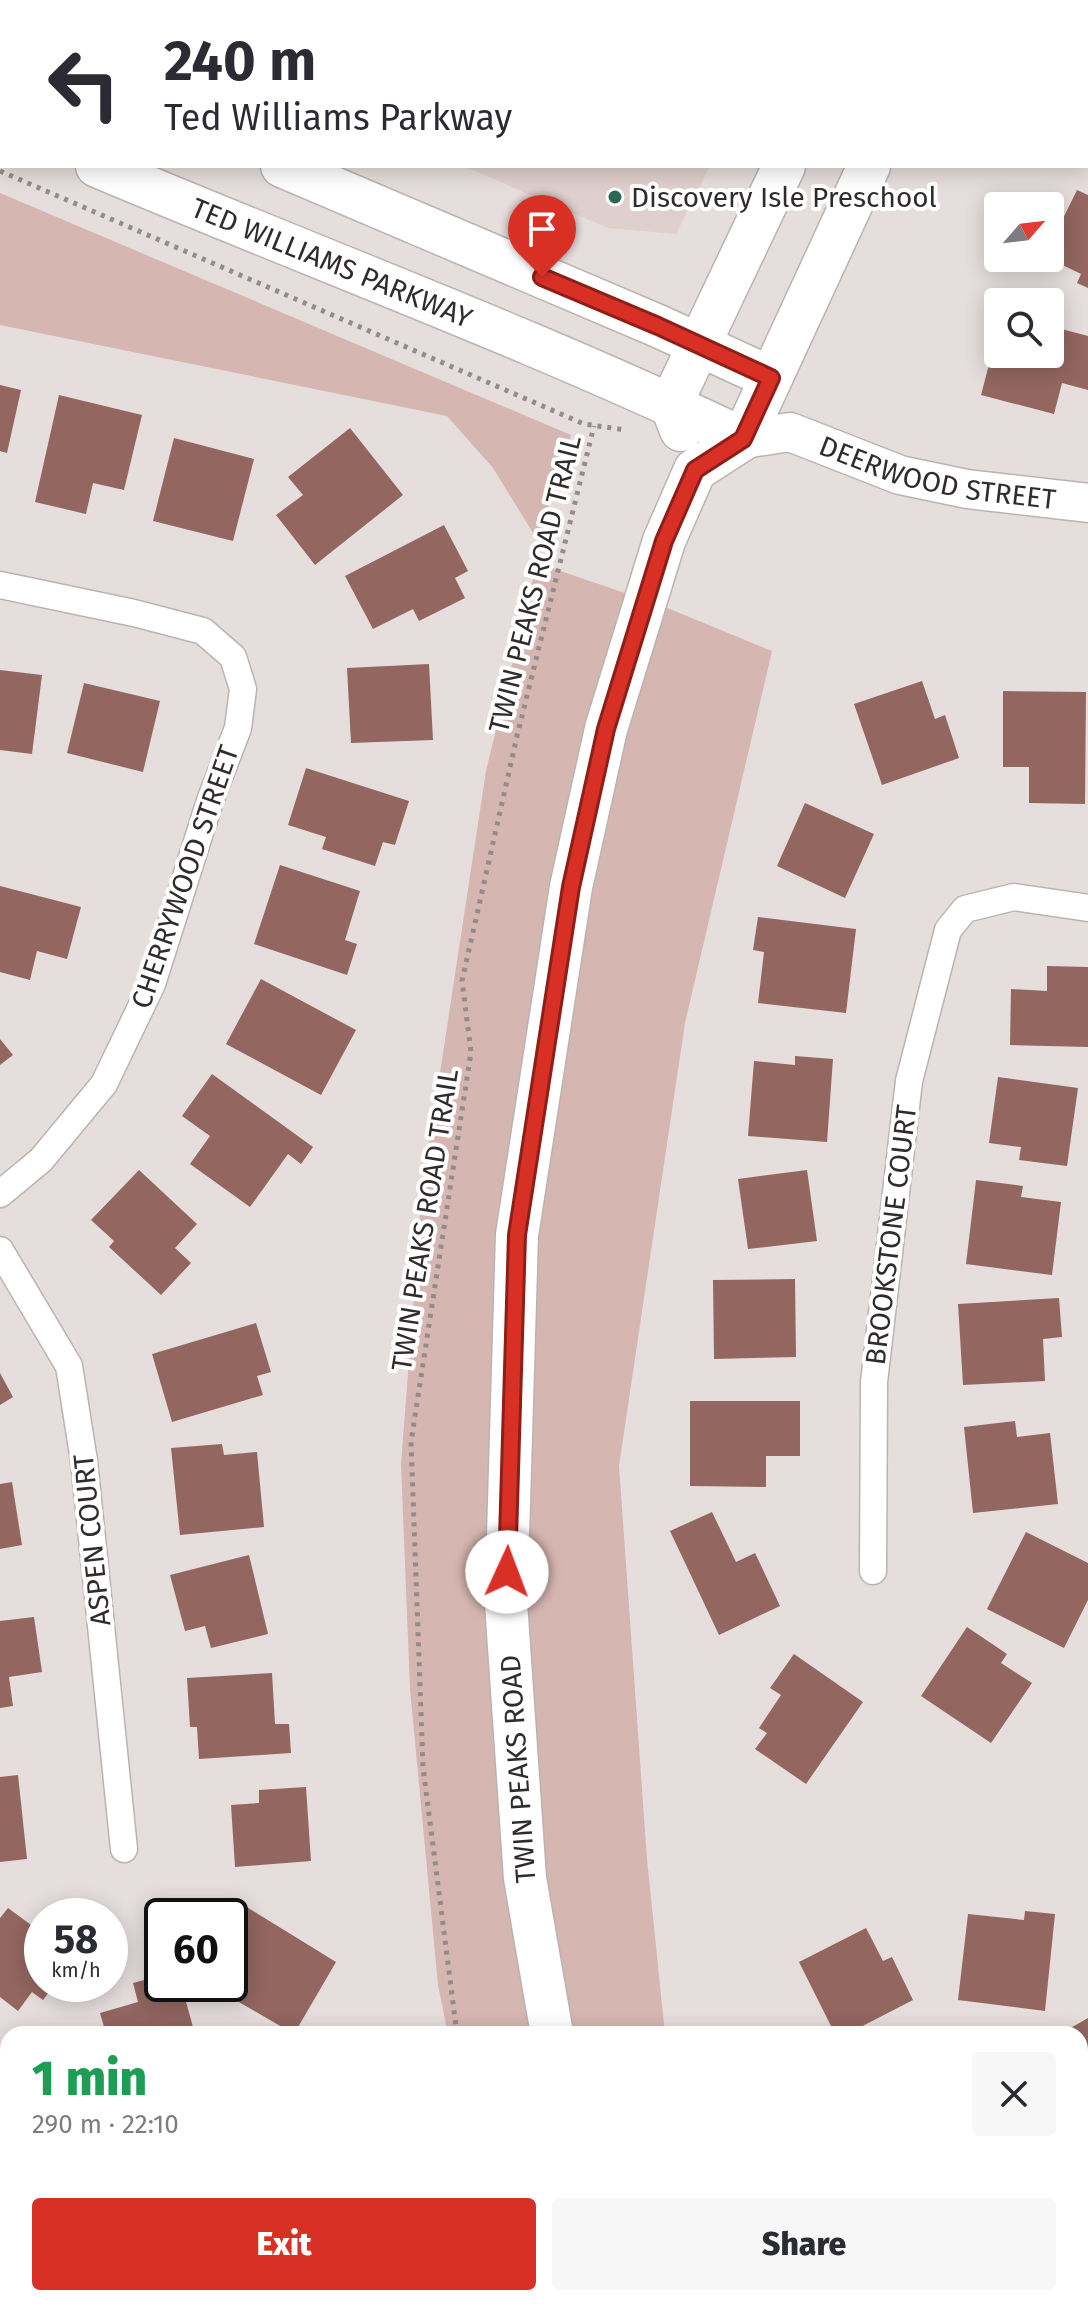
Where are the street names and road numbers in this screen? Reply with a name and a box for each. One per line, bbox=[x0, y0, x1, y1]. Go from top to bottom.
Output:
street label: TED WILLIAMS PARKWAY bbox=[187, 191, 478, 335]
street label: DEERWOOD STREET bbox=[815, 429, 1058, 516]
street label: TWIN PEAKS ROAD TRAIL bbox=[482, 432, 588, 736]
street label: CHERRYWOOD STREET bbox=[124, 741, 246, 1013]
street label: TWIN PEAKS ROAD TRAIL bbox=[385, 1066, 465, 1373]
street label: BROOKSTONE COURT bbox=[859, 1103, 923, 1367]
street label: ASPEN COURT bbox=[66, 1452, 117, 1628]
street label: TWIN PEAKS ROAD bbox=[494, 1654, 542, 1884]

